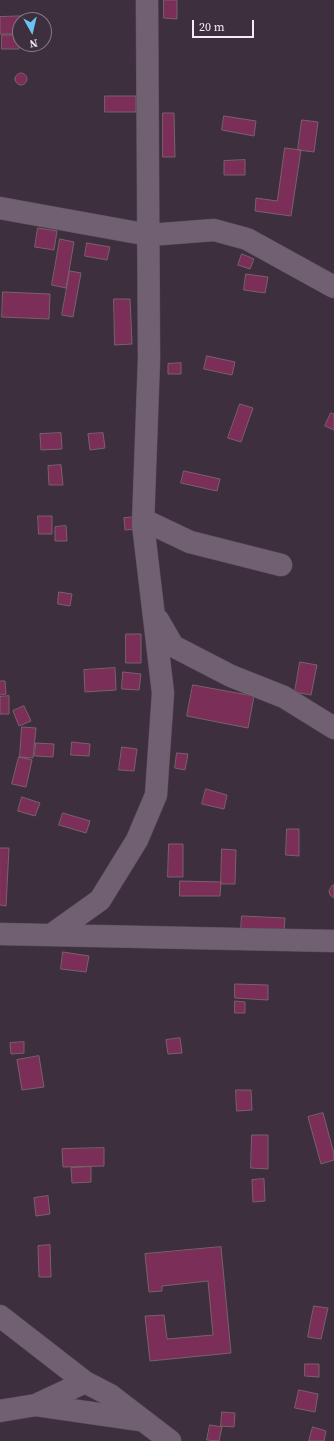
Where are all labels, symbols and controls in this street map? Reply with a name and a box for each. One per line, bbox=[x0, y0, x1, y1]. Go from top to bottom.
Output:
north arrow bbox=[12, 12, 52, 52]
scale bar bbox=[194, 12, 256, 38]
text: 20 m bbox=[199, 19, 225, 35]
text: N bbox=[29, 35, 39, 51]

